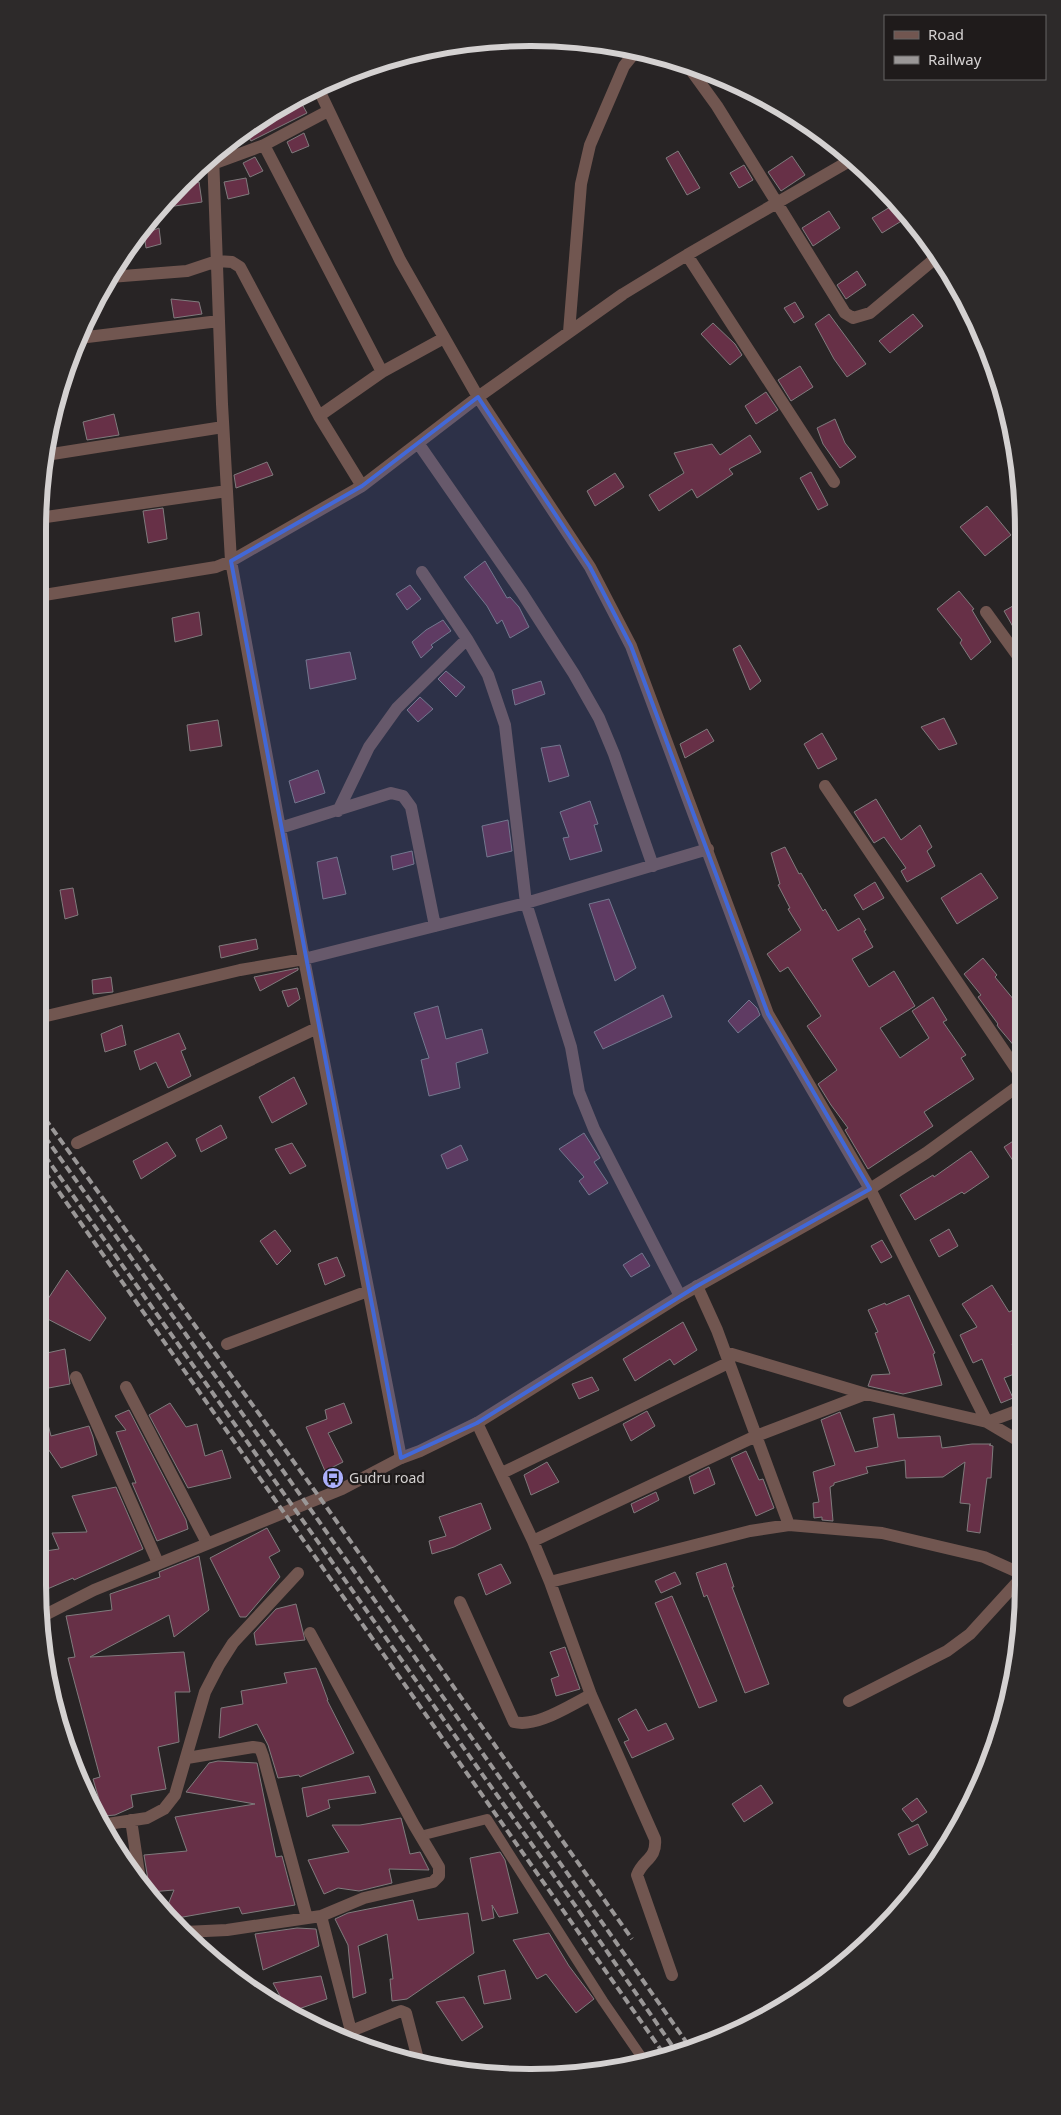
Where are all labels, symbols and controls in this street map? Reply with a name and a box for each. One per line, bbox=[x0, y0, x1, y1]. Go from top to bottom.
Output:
legend bbox=[884, 15, 1046, 80]
text: Road bbox=[928, 24, 964, 44]
text: Railway bbox=[928, 49, 982, 69]
bus stop icon: Gudru road bbox=[321, 1466, 345, 1490]
place label: Gudru road bbox=[349, 1468, 425, 1487]

